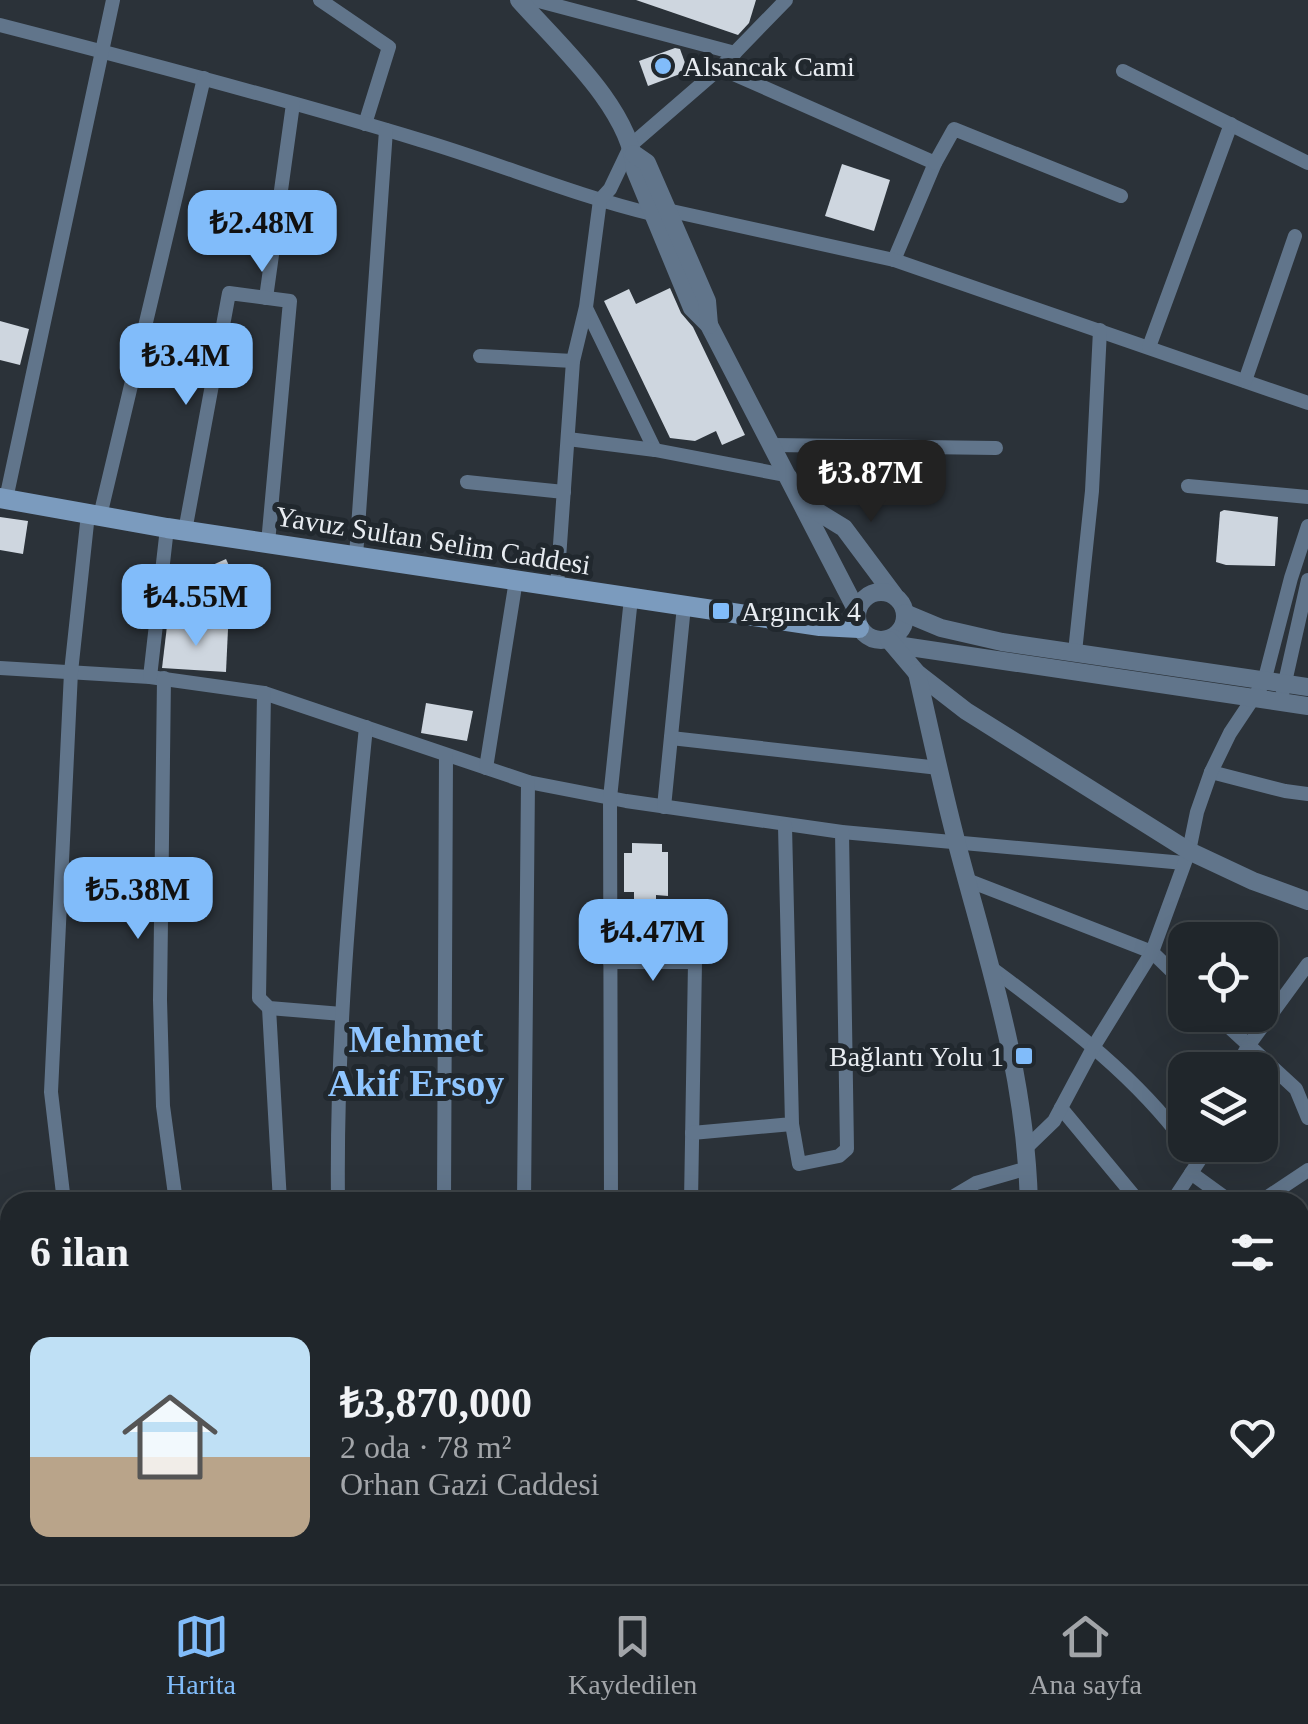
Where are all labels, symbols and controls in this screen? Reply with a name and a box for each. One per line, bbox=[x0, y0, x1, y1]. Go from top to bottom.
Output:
place label: Alsancak Cami bbox=[683, 51, 855, 82]
marker: Alsancak Cami bbox=[652, 55, 674, 77]
pin: ₺2.48M bbox=[181, 190, 343, 275]
text: ₺2.48M bbox=[210, 204, 314, 240]
pin: ₺3.4M bbox=[116, 323, 256, 408]
text: ₺3.4M bbox=[142, 337, 230, 373]
pin: ₺3.87M bbox=[790, 440, 952, 525]
text: ₺3.87M bbox=[819, 454, 923, 490]
street label: Yavuz Sultan Selim Caddesi bbox=[273, 500, 593, 581]
pin: ₺4.55M bbox=[115, 564, 277, 649]
text: ₺4.55M bbox=[144, 578, 248, 614]
place label: Argıncık 4 bbox=[741, 596, 861, 627]
marker: Argıncık 4 bbox=[710, 600, 732, 622]
pin: ₺5.38M bbox=[57, 857, 219, 942]
text: ₺5.38M bbox=[86, 871, 190, 907]
pin: ₺4.47M bbox=[572, 899, 734, 984]
text: ₺4.47M bbox=[601, 913, 705, 949]
map controls bbox=[1168, 922, 1278, 1162]
button: locate bbox=[1168, 922, 1278, 1032]
district label: Mehmet Akif Ersoy bbox=[328, 1018, 504, 1104]
place label: Bağlantı Yolu 1 bbox=[829, 1041, 1004, 1072]
marker: Bağlantı Yolu 1 bbox=[1013, 1045, 1035, 1067]
button: layers bbox=[1168, 1052, 1278, 1162]
icon: filters bbox=[1225, 1225, 1280, 1280]
text: 6 ilan bbox=[30, 1229, 129, 1275]
icon: home bbox=[110, 1377, 230, 1497]
text: ₺3,870,000 bbox=[340, 1380, 532, 1426]
icon: heart bbox=[1225, 1410, 1280, 1465]
text: 2 oda · 78 m² bbox=[340, 1429, 511, 1465]
text: Orhan Gazi Caddesi bbox=[340, 1466, 599, 1502]
tab: Harita bbox=[166, 1609, 236, 1701]
tab: Kaydedilen bbox=[568, 1609, 697, 1701]
tab: Ana sayfa bbox=[1029, 1609, 1142, 1701]

